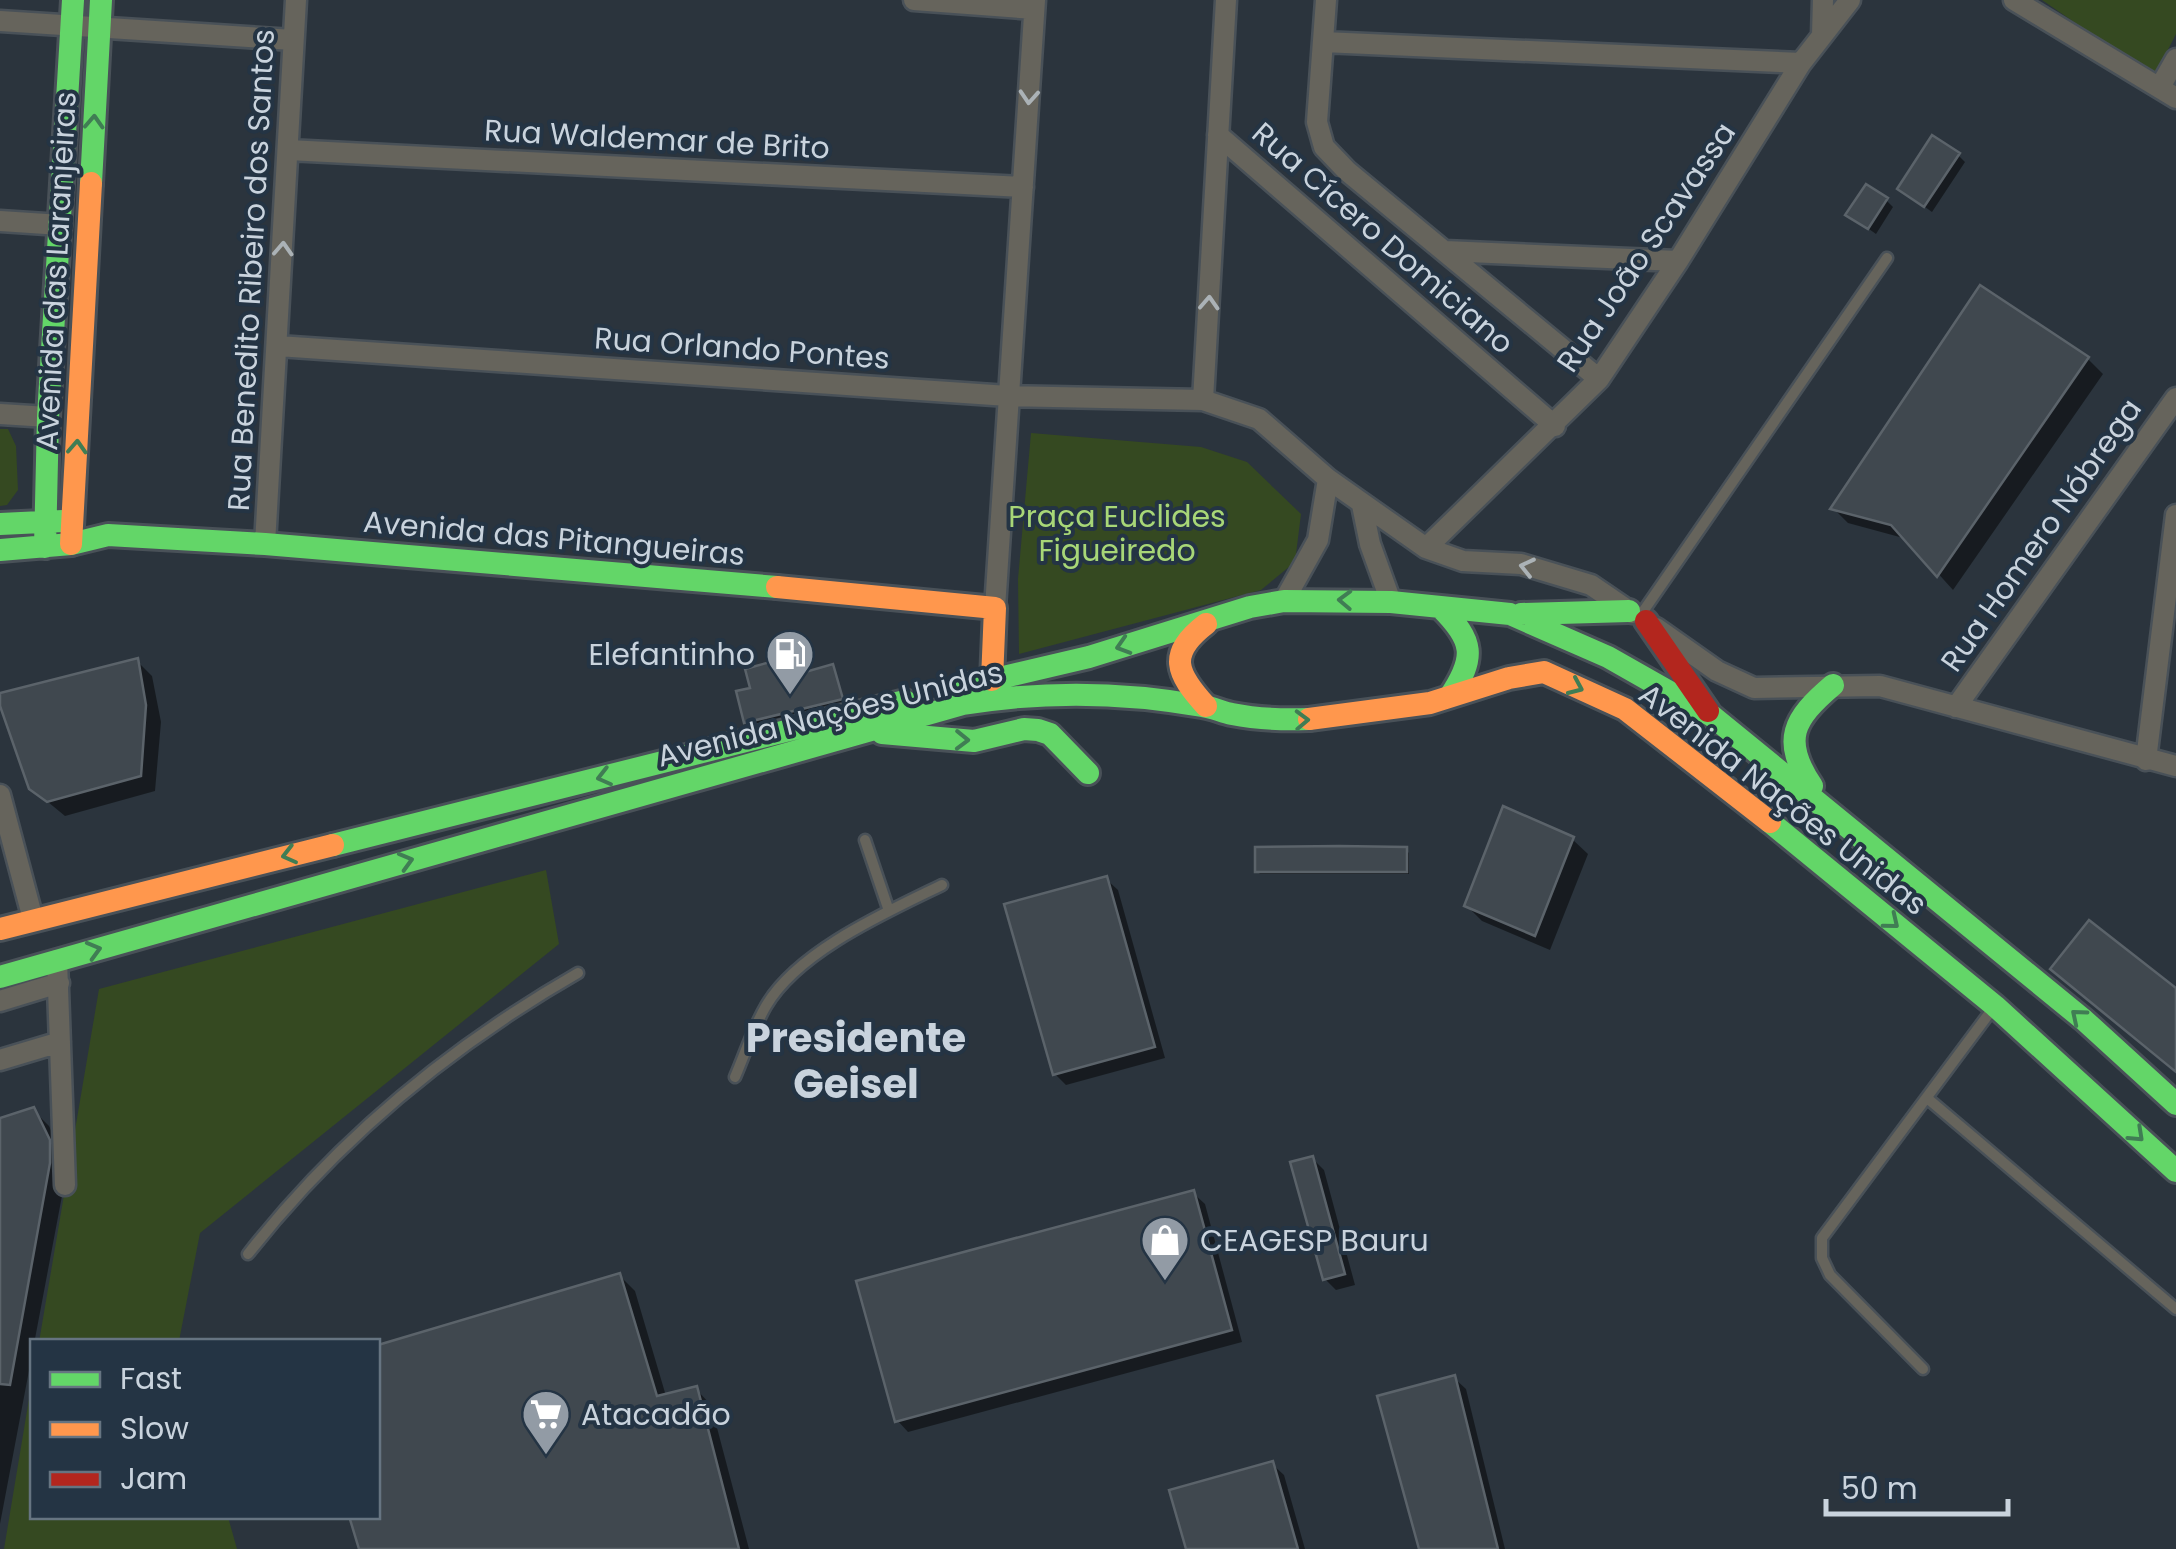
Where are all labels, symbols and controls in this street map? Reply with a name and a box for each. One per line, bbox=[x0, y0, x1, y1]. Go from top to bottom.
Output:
street label: Rua Benedito Ribeiro dos Santos bbox=[217, 28, 285, 512]
street label: Avenida das Laranjeiras bbox=[25, 90, 87, 452]
one-way arrow bbox=[1018, 90, 1040, 106]
street label: Rua Waldemar de Brito bbox=[483, 108, 831, 170]
street label: Rua Cícero Domiciano bbox=[1243, 112, 1523, 364]
street label: Rua João Scavassa bbox=[1546, 113, 1746, 381]
one-way arrow bbox=[83, 114, 104, 130]
one-way arrow bbox=[272, 240, 293, 256]
one-way arrow bbox=[1198, 294, 1219, 310]
street label: Rua Orlando Pontes bbox=[593, 316, 891, 380]
street label: Rua Homero Nóbrega bbox=[1930, 390, 2152, 680]
one-way arrow bbox=[66, 438, 87, 454]
park label: Praça Euclides Figueiredo bbox=[1008, 495, 1226, 572]
street label: Avenida das Pitangueiras bbox=[361, 500, 747, 576]
one-way arrow bbox=[1519, 558, 1536, 579]
one-way arrow bbox=[1337, 590, 1353, 611]
fuel station icon: Elefantinho bbox=[764, 628, 816, 696]
place label: Elefantinho bbox=[588, 633, 755, 676]
one-way arrow bbox=[1115, 634, 1132, 655]
street label: Avenida Nações Unidas bbox=[653, 650, 1007, 778]
street label: Avenida Nações Unidas bbox=[1630, 673, 1936, 925]
one-way arrow bbox=[1566, 675, 1584, 695]
one-way arrow bbox=[1294, 709, 1310, 730]
one-way arrow bbox=[955, 729, 971, 750]
one-way arrow bbox=[596, 765, 613, 786]
one-way arrow bbox=[281, 844, 298, 865]
one-way arrow bbox=[397, 852, 414, 873]
one-way arrow bbox=[1880, 910, 1898, 928]
one-way arrow bbox=[84, 941, 101, 962]
one-way arrow bbox=[2071, 1009, 2089, 1027]
district label: Presidente Geisel bbox=[746, 1010, 966, 1112]
one-way arrow bbox=[2125, 1123, 2144, 1141]
shop icon: CEAGESP Bauru bbox=[1139, 1214, 1191, 1282]
place label: CEAGESP Bauru bbox=[1200, 1219, 1429, 1262]
legend bbox=[30, 1339, 380, 1519]
text: Fast bbox=[120, 1357, 182, 1400]
supermarket icon: Atacadão bbox=[520, 1388, 572, 1456]
place label: Atacadão bbox=[581, 1393, 731, 1436]
text: Slow bbox=[120, 1407, 189, 1450]
scale bar bbox=[1826, 1454, 2008, 1516]
text: Jam bbox=[120, 1457, 187, 1500]
text: 50 m bbox=[1841, 1467, 1918, 1510]

